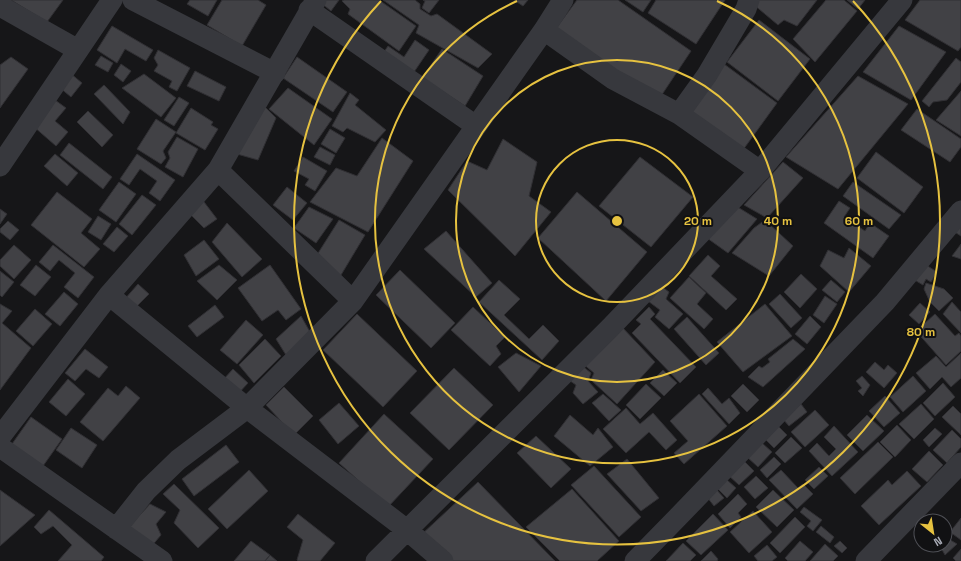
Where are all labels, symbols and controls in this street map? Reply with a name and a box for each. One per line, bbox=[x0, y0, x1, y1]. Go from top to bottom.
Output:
text: 20 m bbox=[684, 213, 712, 229]
text: 40 m bbox=[764, 213, 792, 229]
text: 60 m bbox=[845, 213, 873, 229]
centre of rings bbox=[610, 214, 624, 228]
text: 80 m bbox=[907, 324, 935, 340]
north arrow bbox=[913, 513, 953, 553]
text: N bbox=[931, 534, 945, 550]

